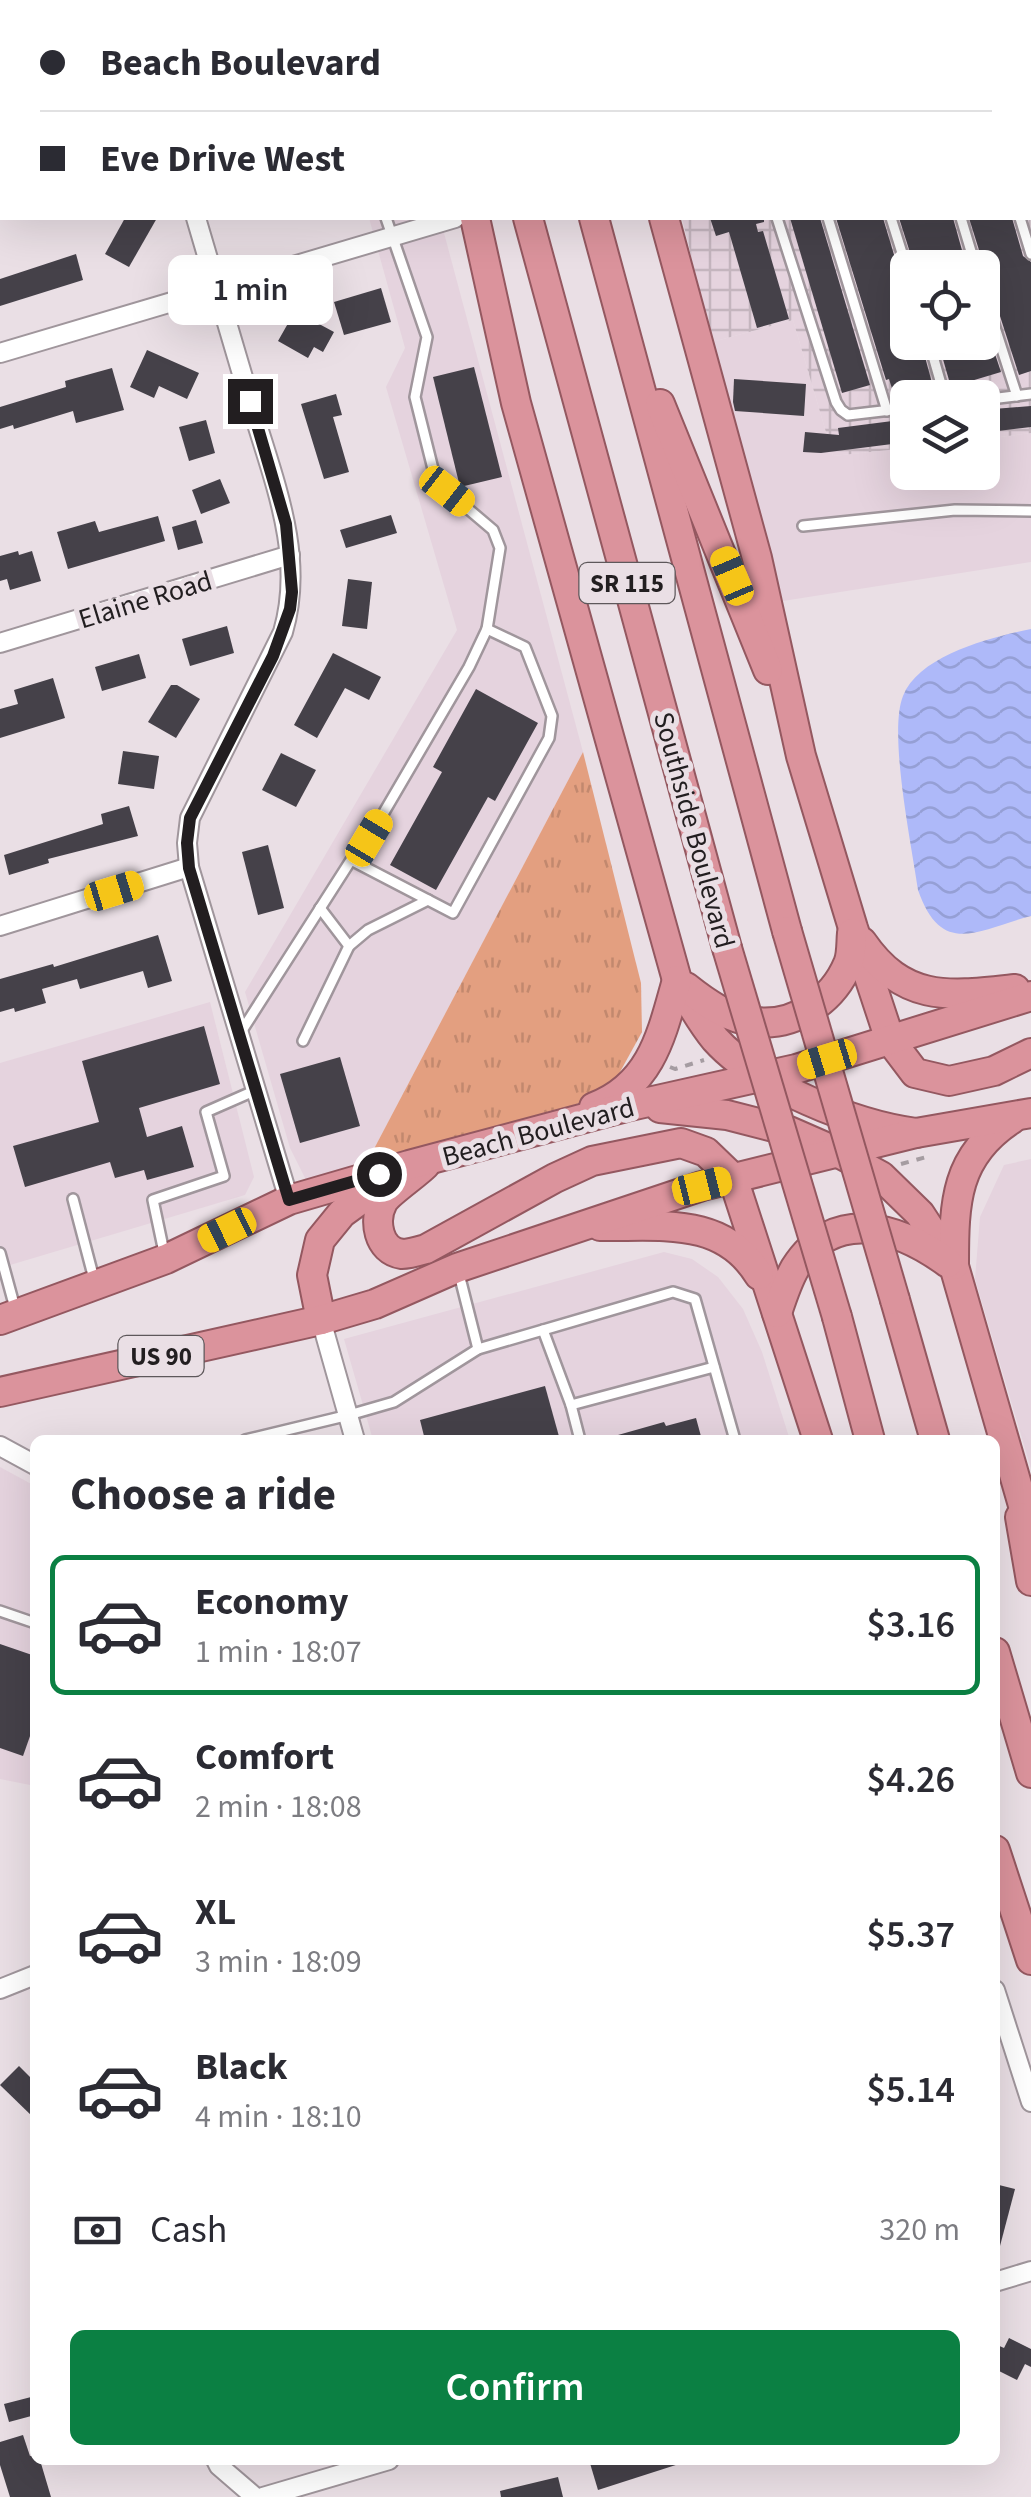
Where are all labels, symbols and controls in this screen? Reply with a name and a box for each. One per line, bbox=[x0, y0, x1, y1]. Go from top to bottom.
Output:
text: Beach Boulevard bbox=[100, 36, 381, 90]
text: Eve Drive West bbox=[100, 132, 345, 186]
map controls bbox=[890, 250, 1000, 490]
button: locate bbox=[890, 250, 1000, 360]
callout: 1 min bbox=[168, 256, 332, 326]
text: 1 min bbox=[212, 267, 289, 313]
route end bbox=[228, 379, 273, 424]
button: layers bbox=[890, 380, 1000, 490]
car bbox=[414, 461, 480, 521]
car bbox=[706, 543, 758, 609]
street label: Elaine Road bbox=[74, 561, 217, 639]
road number: SR 115 bbox=[580, 563, 674, 603]
street label: Southside Boulevard bbox=[643, 708, 745, 953]
car bbox=[341, 805, 397, 871]
car bbox=[81, 868, 147, 914]
car bbox=[794, 1036, 860, 1082]
street label: Beach Boulevard bbox=[438, 1087, 639, 1177]
route start bbox=[357, 1152, 402, 1197]
car bbox=[669, 1164, 735, 1208]
car bbox=[193, 1203, 261, 1257]
road number: US 90 bbox=[119, 1336, 204, 1376]
text: Choose a ride bbox=[70, 1463, 336, 1527]
text: Economy bbox=[195, 1575, 348, 1629]
icon: car bbox=[75, 1580, 165, 1670]
text: $3.16 bbox=[867, 1598, 955, 1652]
text: 1 min · 18:07 bbox=[195, 1629, 362, 1675]
text: Comfort bbox=[195, 1730, 334, 1784]
icon: car bbox=[75, 1735, 165, 1825]
text: $4.26 bbox=[867, 1753, 955, 1807]
text: 2 min · 18:08 bbox=[195, 1784, 362, 1830]
text: XL bbox=[195, 1885, 236, 1939]
icon: car bbox=[75, 1890, 165, 1980]
text: $5.37 bbox=[867, 1908, 955, 1962]
text: 3 min · 18:09 bbox=[195, 1939, 362, 1985]
text: Black bbox=[195, 2040, 288, 2094]
icon: car bbox=[75, 2045, 165, 2135]
text: $5.14 bbox=[867, 2063, 955, 2117]
text: 4 min · 18:10 bbox=[195, 2094, 362, 2140]
icon: cash bbox=[70, 2203, 125, 2258]
text: Cash bbox=[150, 2203, 227, 2257]
text: 320 m bbox=[879, 2207, 960, 2253]
button: Confirm bbox=[70, 2330, 960, 2445]

